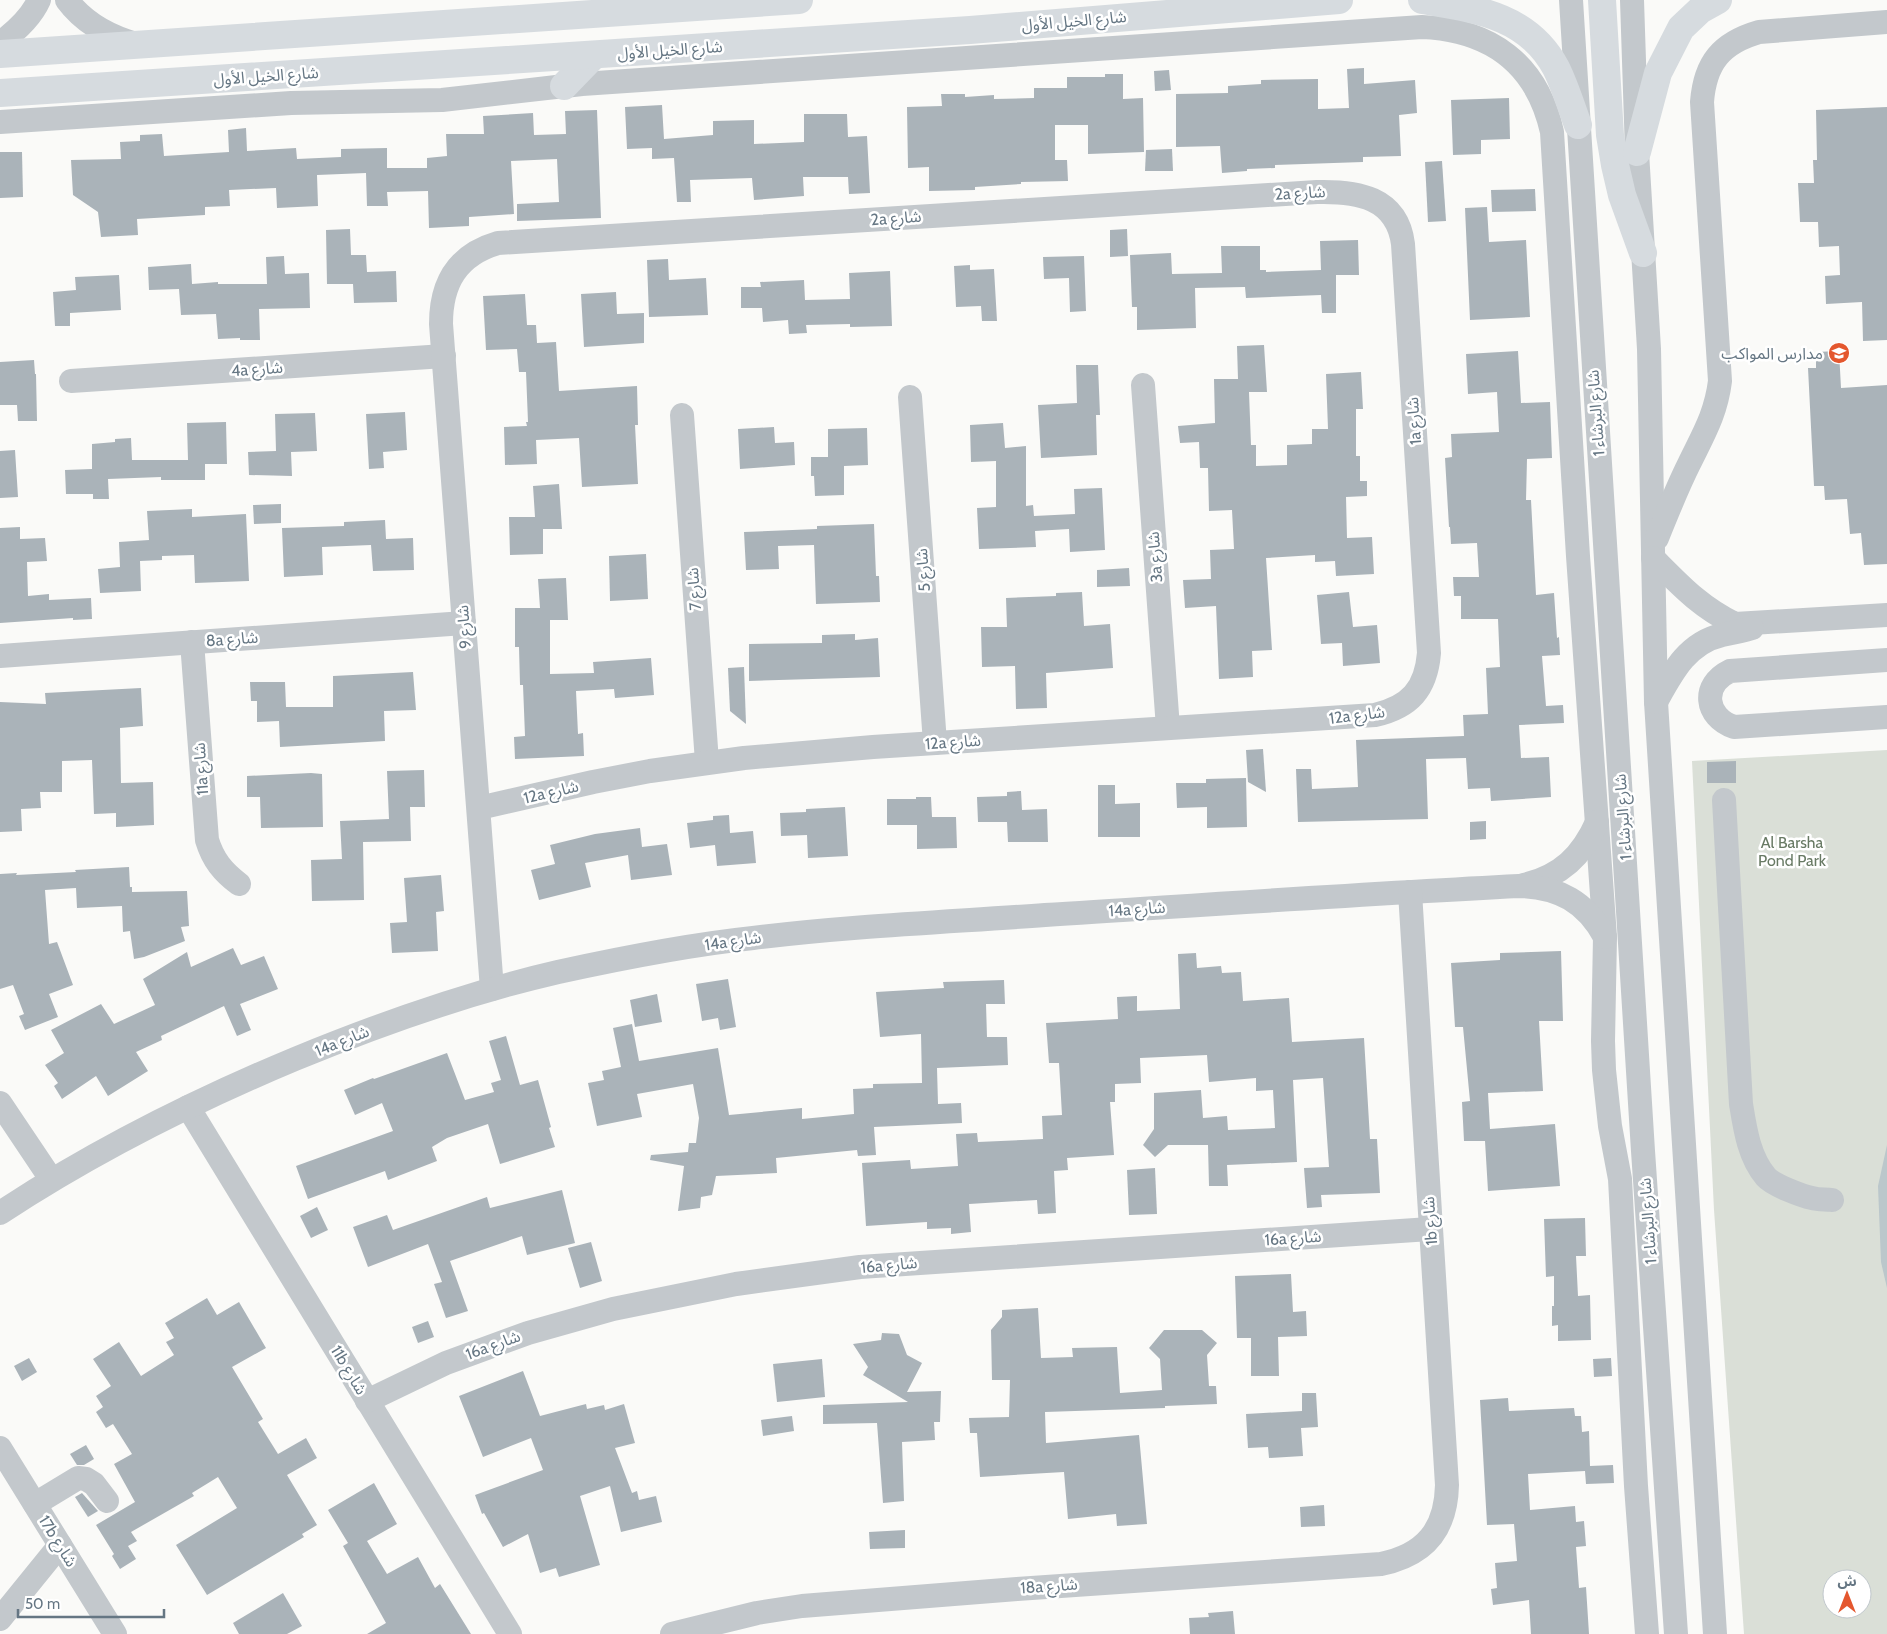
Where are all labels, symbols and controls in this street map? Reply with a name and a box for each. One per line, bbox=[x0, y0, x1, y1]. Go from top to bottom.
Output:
street label: شارع الخيل الأول bbox=[1021, 7, 1128, 38]
street label: شارع الخيل الأول bbox=[617, 37, 724, 66]
street label: شارع الخيل الأول bbox=[213, 63, 320, 92]
street label: 2a شارع bbox=[1274, 182, 1326, 207]
street label: 2a شارع bbox=[870, 207, 922, 232]
school or university icon: مدارس المواكب bbox=[1827, 341, 1851, 365]
place label: مدارس المواكب bbox=[1721, 344, 1823, 363]
street label: 4a شارع bbox=[231, 358, 284, 383]
street label: شارع البرشاء 1 bbox=[1583, 369, 1611, 457]
street label: 1a شارع bbox=[1403, 396, 1428, 445]
street label: 3a شارع bbox=[1144, 531, 1169, 583]
street label: شارع 5 bbox=[912, 547, 937, 592]
street label: شارع 7 bbox=[683, 567, 708, 611]
street label: شارع 9 bbox=[453, 604, 478, 650]
street label: 8a شارع bbox=[205, 628, 259, 653]
street label: 12a شارع bbox=[1328, 702, 1386, 731]
street label: 12a شارع bbox=[924, 731, 982, 756]
street label: 11a شارع bbox=[190, 742, 215, 796]
street label: شارع البرشاء 1 bbox=[1610, 773, 1638, 861]
street label: 12a شارع bbox=[522, 776, 581, 810]
park label: Al Barsha Pond Park bbox=[1758, 833, 1827, 870]
street label: 14a شارع bbox=[1108, 898, 1166, 923]
street label: 14a شارع bbox=[703, 928, 763, 957]
street label: 14a شارع bbox=[312, 1022, 373, 1063]
street label: شارع البرشاء 1 bbox=[1635, 1177, 1663, 1265]
street label: 1b شارع bbox=[1419, 1196, 1444, 1246]
street label: 16a شارع bbox=[1264, 1227, 1322, 1252]
street label: 16a شارع bbox=[860, 1253, 918, 1280]
street label: 16a شارع bbox=[463, 1326, 524, 1366]
street label: 11b شارع bbox=[324, 1342, 371, 1400]
street label: 17b شارع bbox=[32, 1512, 81, 1572]
north arrow bbox=[1822, 1569, 1872, 1619]
text: ش bbox=[1837, 1572, 1857, 1590]
street label: 18a شارع bbox=[1020, 1575, 1078, 1600]
scale bar bbox=[18, 1586, 164, 1618]
text: 50 m bbox=[25, 1595, 60, 1613]

